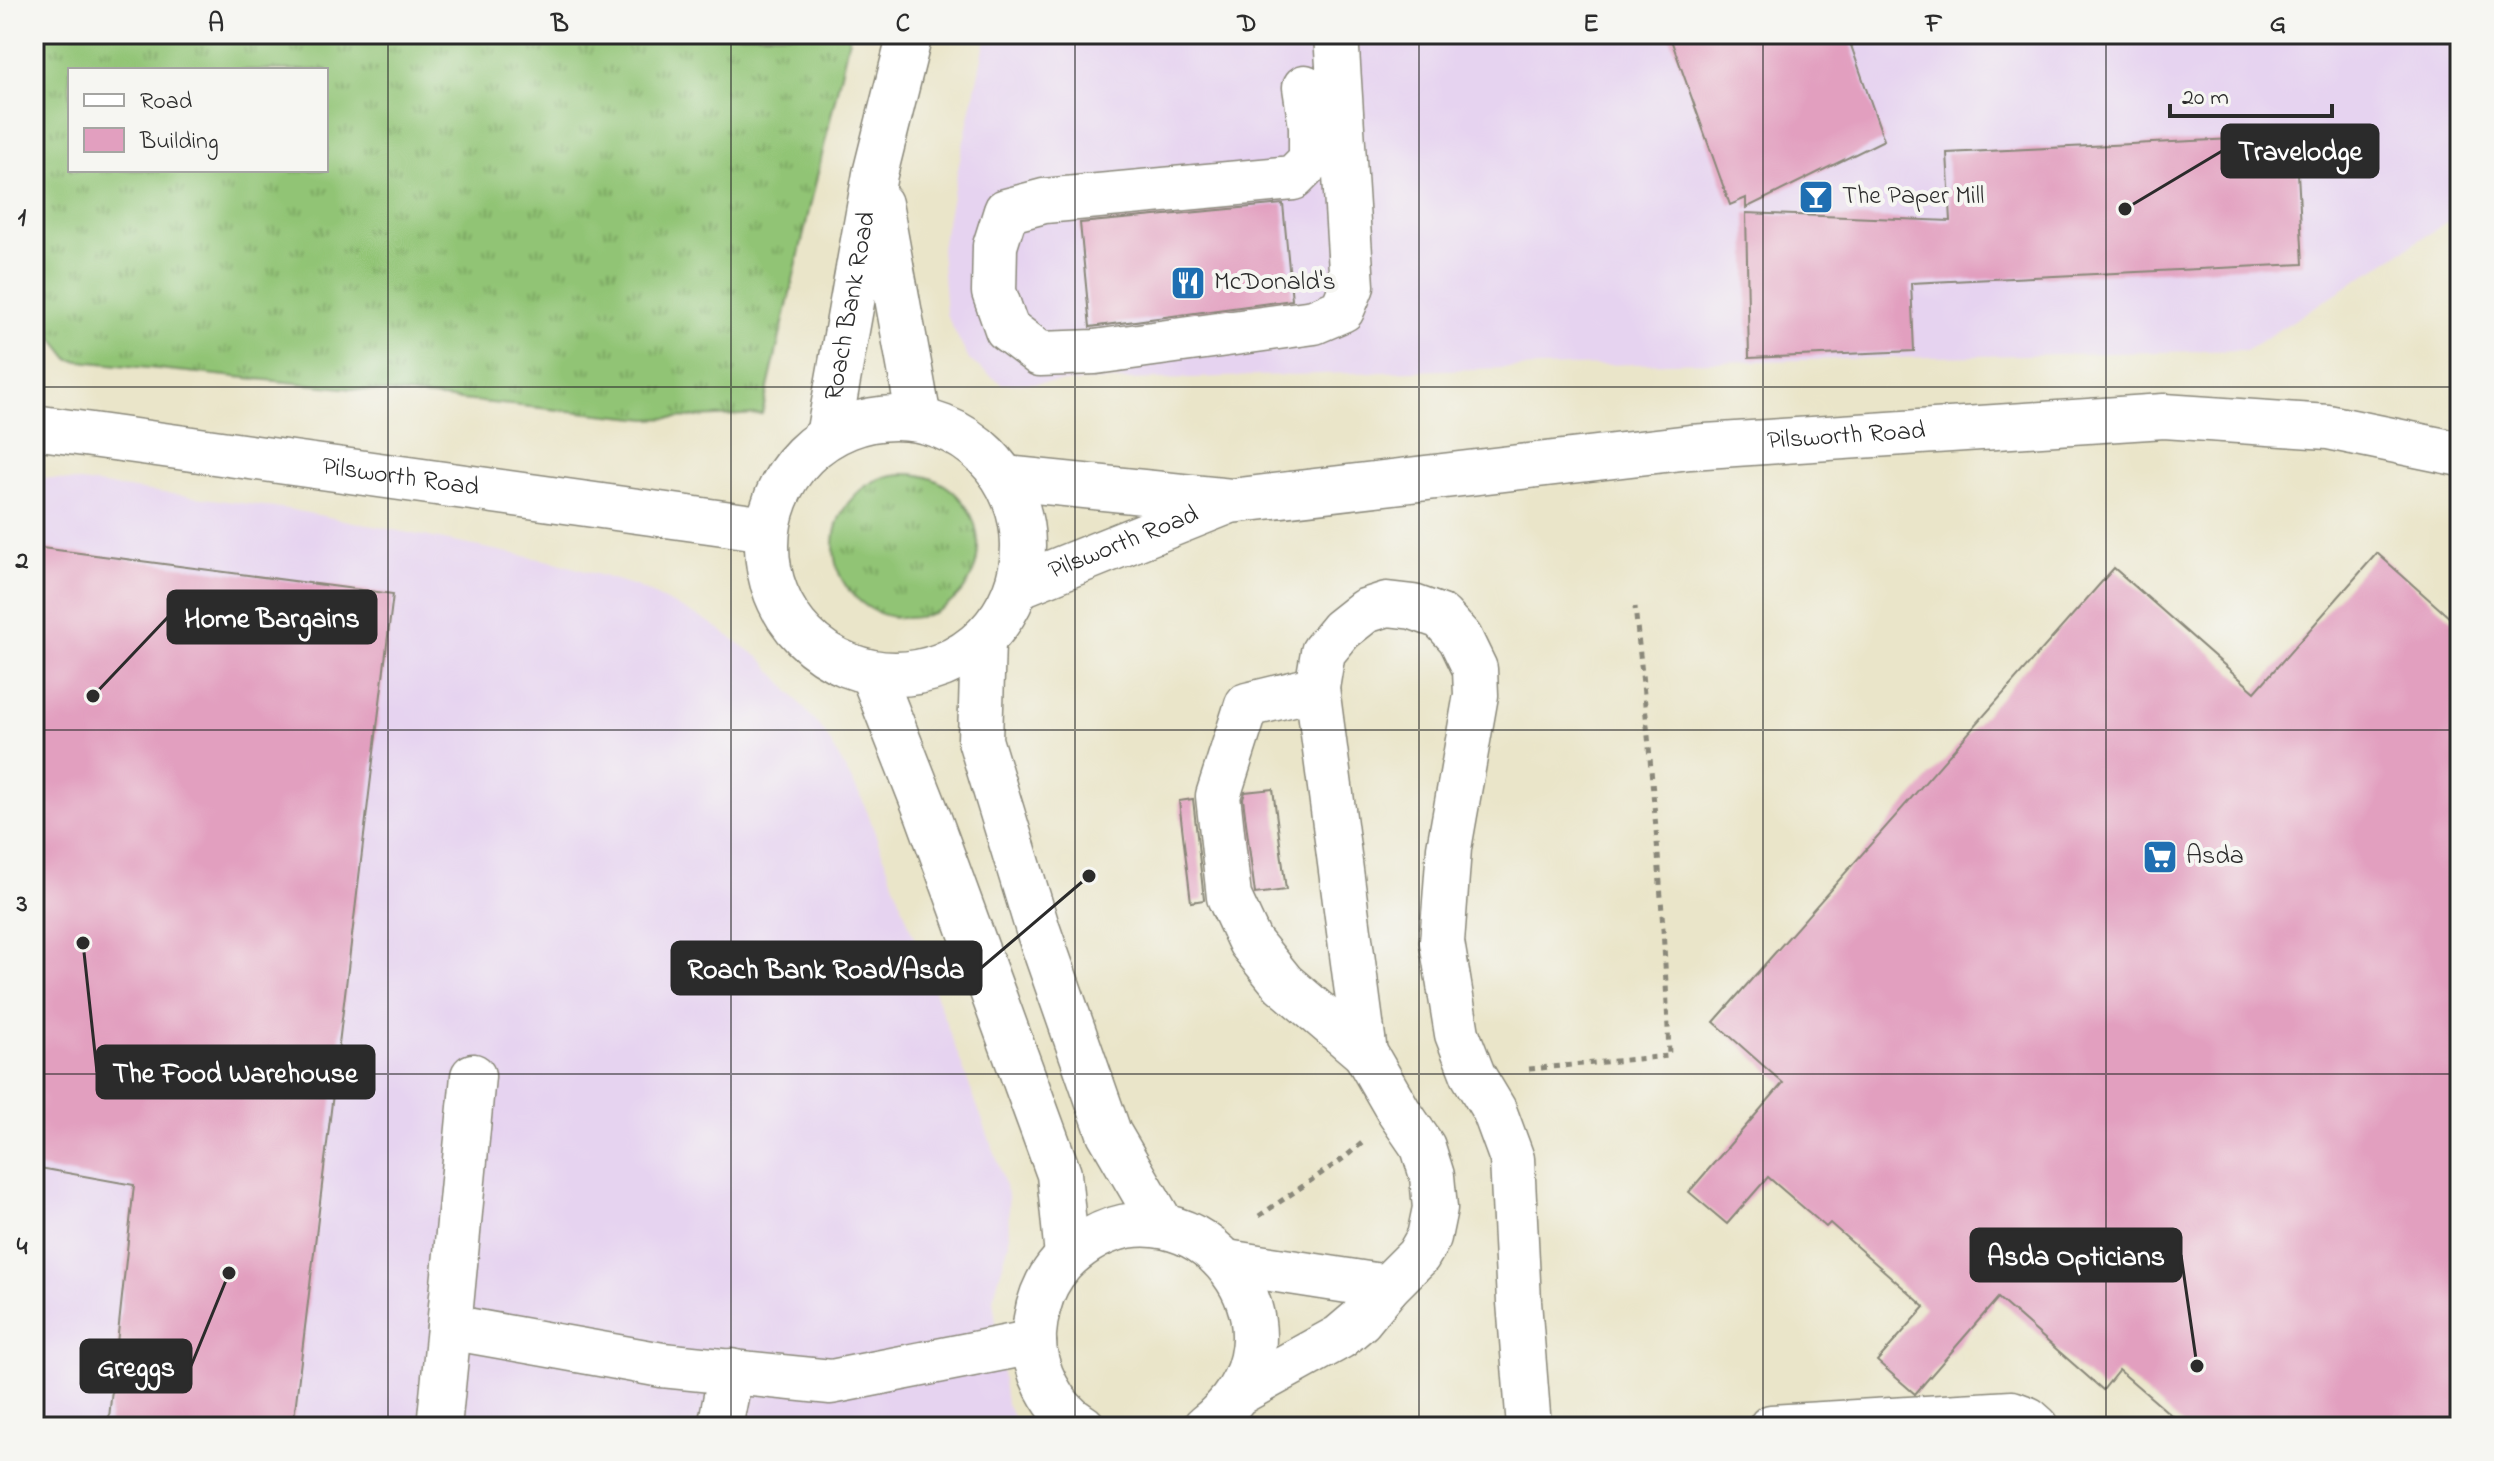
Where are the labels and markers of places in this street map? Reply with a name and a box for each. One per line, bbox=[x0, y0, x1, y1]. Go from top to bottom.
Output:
callout: Travelodge bbox=[2222, 125, 2378, 177]
bar icon: The Paper Mill bbox=[1797, 178, 1835, 216]
place label: The Paper Mill bbox=[1842, 178, 1984, 216]
restaurant icon: McDonald's bbox=[1169, 264, 1207, 302]
place label: McDonald's bbox=[1214, 264, 1336, 302]
callout: Home Bargains bbox=[168, 591, 376, 643]
supermarket icon: Asda bbox=[2141, 838, 2179, 876]
place label: Asda bbox=[2186, 838, 2244, 876]
callout: Roach Bank Road/Asda bbox=[672, 942, 981, 994]
callout: The Food Warehouse bbox=[97, 1046, 374, 1098]
callout: Asda Opticians bbox=[1971, 1229, 2181, 1281]
callout: Greggs bbox=[81, 1340, 191, 1392]

